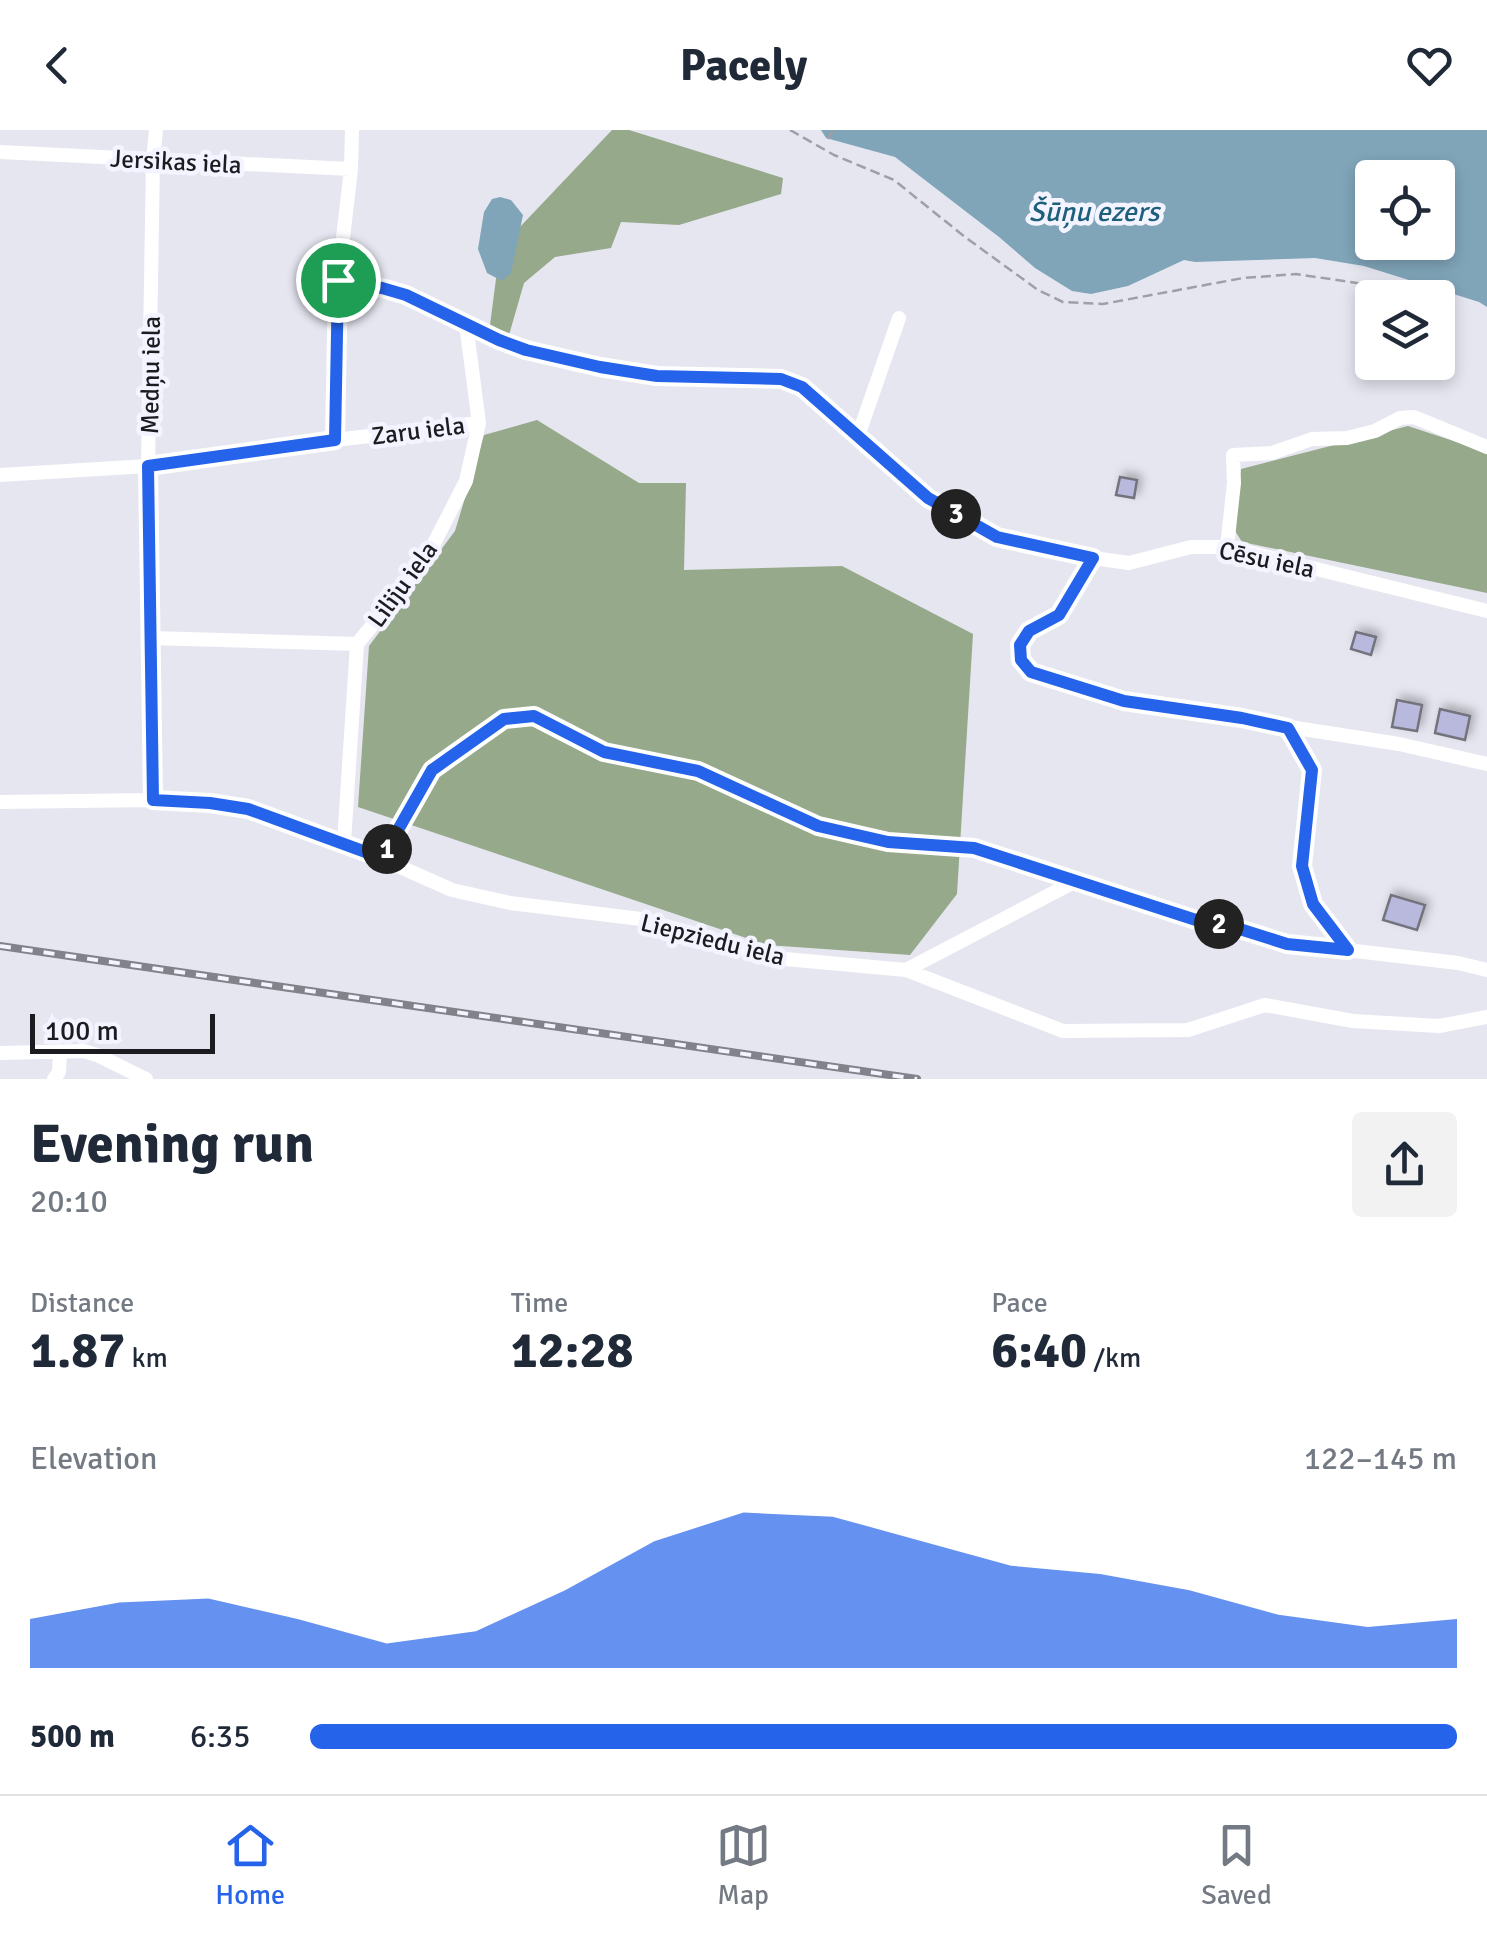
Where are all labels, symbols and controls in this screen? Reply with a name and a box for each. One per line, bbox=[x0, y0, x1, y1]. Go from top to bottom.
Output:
icon: back bbox=[30, 38, 85, 93]
text: Pacely bbox=[680, 38, 807, 93]
icon: heart bbox=[1402, 38, 1457, 93]
street label: Jersikas iela bbox=[109, 143, 243, 180]
map controls bbox=[1355, 160, 1455, 380]
button: locate bbox=[1355, 160, 1455, 260]
water label: Šūņu ezers bbox=[1029, 195, 1162, 229]
pin bbox=[296, 238, 381, 323]
icon: arrive bbox=[311, 253, 366, 308]
button: layers bbox=[1355, 280, 1455, 380]
street label: Medņu iela bbox=[134, 316, 167, 434]
street label: Zaru iela bbox=[369, 409, 467, 452]
pin: 3 bbox=[931, 489, 981, 539]
text: 3 bbox=[948, 497, 964, 531]
street label: Cēsu iela bbox=[1216, 534, 1318, 585]
street label: Liliju iela bbox=[361, 535, 444, 633]
pin: 1 bbox=[362, 824, 412, 874]
text: 1 bbox=[379, 832, 395, 866]
pin: 2 bbox=[1194, 899, 1244, 949]
street label: Liepziedu iela bbox=[638, 907, 788, 972]
text: 2 bbox=[1211, 907, 1227, 941]
scale bar bbox=[30, 1009, 215, 1054]
text: 100 m bbox=[45, 1014, 119, 1048]
text: Evening run bbox=[30, 1110, 314, 1178]
button: share bbox=[1352, 1112, 1457, 1217]
text: 20:10 bbox=[30, 1182, 108, 1221]
text: Distance bbox=[30, 1286, 134, 1320]
text: Time bbox=[511, 1286, 568, 1320]
text: Pace bbox=[991, 1286, 1048, 1320]
text: 1.87 bbox=[30, 1320, 125, 1382]
text: 12:28 bbox=[511, 1320, 633, 1382]
text: 6:40 bbox=[991, 1320, 1087, 1382]
text: km bbox=[125, 1341, 168, 1375]
text: /km bbox=[1087, 1341, 1141, 1375]
text: Elevation bbox=[30, 1439, 157, 1478]
text: 122–145 m bbox=[1304, 1439, 1457, 1478]
text: 500 m bbox=[30, 1717, 115, 1756]
text: 6:35 bbox=[190, 1717, 250, 1756]
tab: Home bbox=[215, 1818, 285, 1912]
tab: Map bbox=[716, 1818, 771, 1912]
tab: Saved bbox=[1201, 1818, 1272, 1912]

